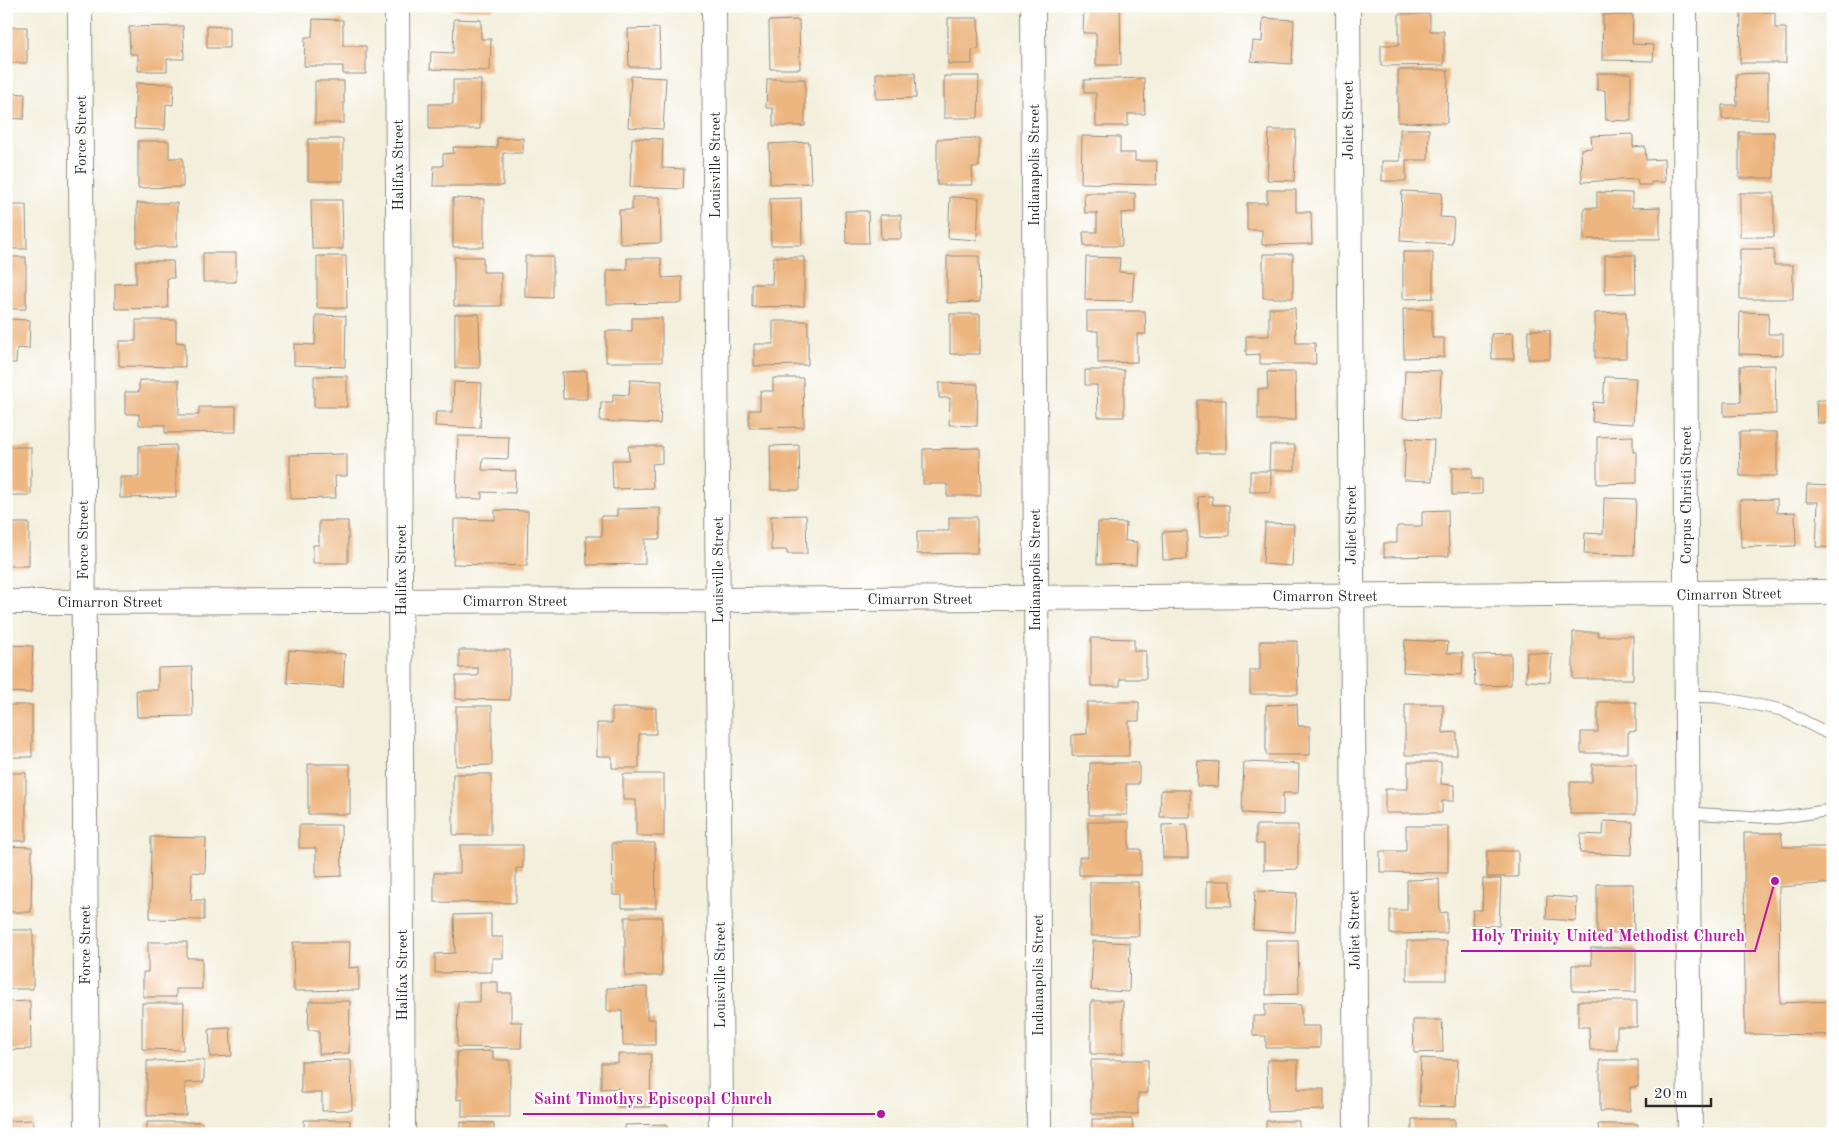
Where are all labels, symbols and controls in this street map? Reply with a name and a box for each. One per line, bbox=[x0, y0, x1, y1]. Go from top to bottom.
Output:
street label: Joliet Street bbox=[1342, 80, 1357, 160]
street label: Force Street bbox=[75, 95, 90, 175]
street label: Indianapolis Street bbox=[1028, 104, 1043, 226]
street label: Louisville Street bbox=[709, 111, 724, 219]
street label: Halifax Street bbox=[392, 119, 407, 211]
street label: Corpus Christi Street bbox=[1680, 426, 1695, 564]
street label: Joliet Street bbox=[1345, 485, 1360, 565]
street label: Force Street bbox=[77, 500, 92, 580]
street label: Indianapolis Street bbox=[1029, 509, 1044, 631]
street label: Louisville Street bbox=[712, 516, 727, 624]
street label: Halifax Street bbox=[395, 524, 410, 616]
street label: Cimarron Street bbox=[1676, 587, 1782, 604]
street label: Cimarron Street bbox=[1272, 590, 1378, 605]
street label: Cimarron Street bbox=[867, 593, 973, 608]
street label: Cimarron Street bbox=[462, 595, 568, 610]
street label: Cimarron Street bbox=[57, 596, 163, 611]
street label: Joliet Street bbox=[1347, 890, 1364, 970]
street label: Force Street bbox=[79, 905, 94, 985]
street label: Indianapolis Street bbox=[1032, 914, 1047, 1036]
callout: Holy Trinity United Methodist Church bbox=[1461, 920, 1755, 951]
street label: Louisville Street bbox=[714, 921, 729, 1029]
street label: Halifax Street bbox=[396, 929, 411, 1021]
text: Holy Trinity United Methodist Church bbox=[1471, 929, 1745, 945]
scale bar bbox=[1646, 1075, 1712, 1107]
callout: Saint Timothys Episcopal Church bbox=[523, 1083, 782, 1114]
text: 20 m bbox=[1654, 1087, 1688, 1102]
text: Saint Timothys Episcopal Church bbox=[534, 1092, 772, 1108]

